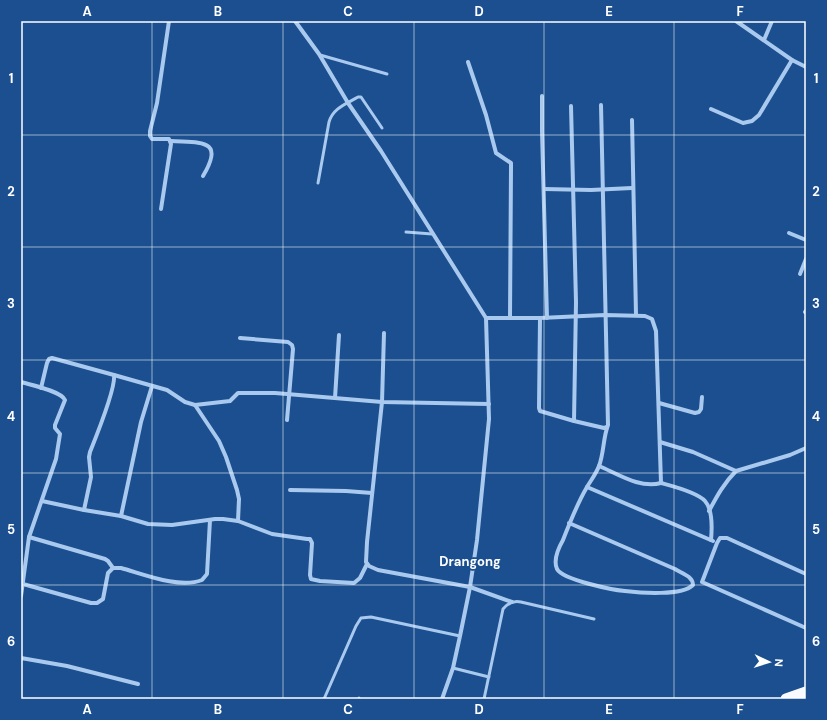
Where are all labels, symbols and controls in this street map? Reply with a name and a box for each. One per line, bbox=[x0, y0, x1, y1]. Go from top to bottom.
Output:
text: A bbox=[82, 3, 92, 20]
text: B bbox=[214, 3, 222, 20]
text: C bbox=[343, 3, 353, 20]
text: D bbox=[474, 3, 484, 20]
text: E bbox=[605, 3, 613, 20]
text: F bbox=[736, 3, 744, 20]
text: 1 bbox=[9, 70, 13, 87]
text: 1 bbox=[814, 70, 818, 87]
text: 2 bbox=[7, 183, 15, 200]
text: 2 bbox=[812, 183, 820, 200]
text: 3 bbox=[7, 295, 15, 312]
text: 3 bbox=[812, 295, 820, 312]
text: 4 bbox=[7, 408, 15, 425]
text: 4 bbox=[812, 408, 820, 425]
text: 5 bbox=[7, 521, 15, 538]
text: 5 bbox=[812, 521, 820, 538]
district label: Drangong bbox=[439, 553, 501, 570]
text: 6 bbox=[7, 633, 15, 650]
text: 6 bbox=[812, 633, 820, 650]
north arrow bbox=[749, 642, 789, 682]
text: N bbox=[772, 658, 786, 667]
text: A bbox=[82, 701, 92, 718]
text: B bbox=[214, 701, 222, 718]
text: C bbox=[343, 701, 353, 718]
text: D bbox=[474, 701, 484, 718]
text: E bbox=[605, 701, 613, 718]
text: F bbox=[736, 701, 744, 718]

